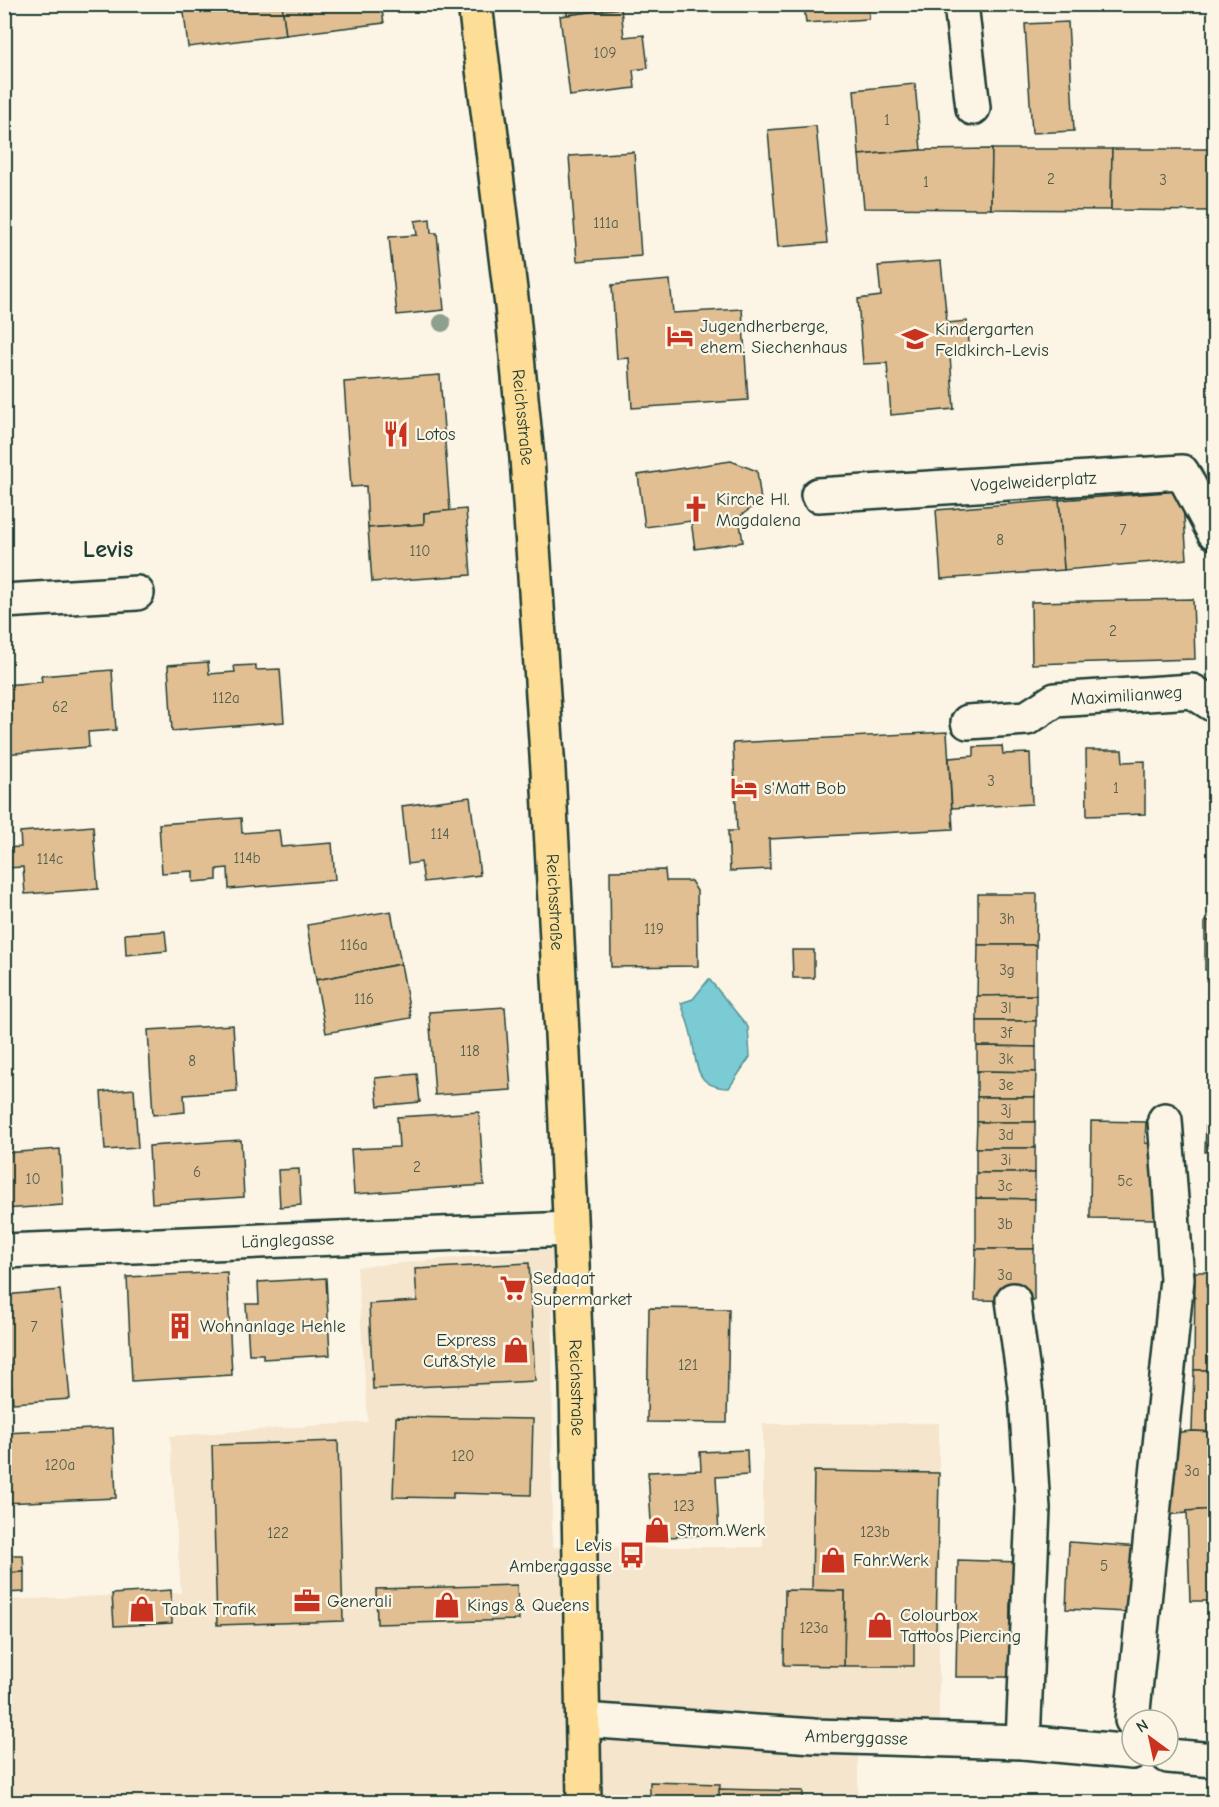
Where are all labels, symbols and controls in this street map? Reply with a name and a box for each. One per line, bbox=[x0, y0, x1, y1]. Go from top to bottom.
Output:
house number: 109 bbox=[593, 44, 617, 62]
house number: 1 bbox=[884, 111, 890, 129]
house number: 2 bbox=[1047, 170, 1055, 188]
house number: 3 bbox=[1159, 171, 1167, 189]
house number: 1 bbox=[923, 173, 929, 191]
house number: 111a bbox=[593, 214, 619, 232]
place label: Jugendherberge, ehem. Siechenhaus bbox=[700, 316, 847, 358]
place label: Kindergarten Feldkirch-Levis bbox=[935, 319, 1049, 361]
hotel icon: Jugendherberge, ehem. Siechenhaus bbox=[665, 321, 695, 351]
school or university icon: Kindergarten Feldkirch-Levis bbox=[900, 324, 930, 354]
street label: Reichsstraße bbox=[507, 368, 537, 466]
restaurant icon: Lotos bbox=[381, 419, 411, 449]
place label: Lotos bbox=[416, 424, 456, 445]
street label: Vogelweiderplatz bbox=[970, 467, 1097, 496]
place label: Kirche Hl. Magdalena bbox=[716, 489, 801, 531]
church icon: Kirche Hl. Magdalena bbox=[681, 494, 711, 524]
house number: 7 bbox=[1119, 521, 1127, 539]
house number: 8 bbox=[996, 531, 1004, 549]
district label: Levis bbox=[83, 535, 133, 563]
house number: 110 bbox=[409, 542, 431, 560]
house number: 2 bbox=[1109, 622, 1117, 640]
street label: Maximilianweg bbox=[1070, 682, 1183, 710]
house number: 112a bbox=[212, 689, 240, 707]
house number: 62 bbox=[52, 698, 68, 716]
house number: 3 bbox=[987, 772, 995, 790]
hotel icon: s'Matt Bob bbox=[729, 773, 759, 803]
place label: s'Matt Bob bbox=[764, 778, 846, 799]
house number: 1 bbox=[1113, 779, 1119, 797]
house number: 114 bbox=[430, 825, 450, 843]
house number: 114b bbox=[233, 849, 261, 867]
house number: 114c bbox=[37, 850, 63, 868]
street label: Reichsstraße bbox=[541, 853, 568, 951]
house number: 3h bbox=[999, 910, 1015, 928]
house number: 119 bbox=[644, 920, 664, 938]
house number: 116a bbox=[340, 936, 368, 954]
house number: 3g bbox=[999, 961, 1015, 979]
house number: 116 bbox=[354, 990, 374, 1008]
house number: 3l bbox=[1001, 999, 1011, 1017]
house number: 3f bbox=[1000, 1024, 1013, 1042]
house number: 118 bbox=[460, 1042, 480, 1060]
house number: 3k bbox=[999, 1050, 1014, 1068]
house number: 8 bbox=[188, 1052, 196, 1070]
house number: 3e bbox=[998, 1076, 1014, 1094]
house number: 3j bbox=[1000, 1101, 1012, 1119]
house number: 3d bbox=[998, 1126, 1014, 1144]
house number: 3i bbox=[1001, 1151, 1012, 1169]
house number: 2 bbox=[413, 1158, 421, 1176]
house number: 6 bbox=[193, 1163, 201, 1181]
house number: 10 bbox=[25, 1170, 41, 1188]
house number: 5c bbox=[1117, 1172, 1133, 1190]
house number: 3c bbox=[998, 1177, 1012, 1195]
house number: 3b bbox=[997, 1215, 1013, 1233]
street label: Länglegasse bbox=[241, 1228, 335, 1253]
house number: 3a bbox=[997, 1266, 1013, 1284]
place label: Sedaqat Supermarket bbox=[533, 1268, 633, 1310]
supermarket icon: Sedaqat Supermarket bbox=[498, 1273, 528, 1303]
building icon: Wohnanlage Hehle bbox=[165, 1311, 195, 1341]
place label: Wohnanlage Hehle bbox=[200, 1316, 346, 1337]
house number: 7 bbox=[30, 1318, 38, 1336]
place label: Express Cut&Style bbox=[423, 1330, 496, 1372]
shop icon: Express Cut&Style bbox=[501, 1335, 531, 1365]
street label: Reichsstraße bbox=[564, 1339, 588, 1436]
house number: 121 bbox=[678, 1356, 698, 1374]
house number: 120 bbox=[452, 1447, 474, 1465]
house number: 120a bbox=[45, 1456, 75, 1474]
house number: 3a bbox=[1184, 1462, 1200, 1480]
house number: 123 bbox=[673, 1497, 695, 1515]
shop icon: Strom.Werk bbox=[642, 1515, 672, 1545]
place label: Strom.Werk bbox=[677, 1520, 766, 1541]
house number: 123b bbox=[860, 1523, 890, 1541]
house number: 122 bbox=[267, 1524, 289, 1542]
place label: Levis Amberggasse bbox=[509, 1535, 612, 1577]
bus stop icon: Levis Amberggasse bbox=[617, 1540, 647, 1570]
shop icon: Fahr.Werk bbox=[818, 1545, 848, 1575]
place label: Fahr.Werk bbox=[853, 1550, 929, 1571]
house number: 5 bbox=[1100, 1557, 1108, 1575]
office icon: Generali bbox=[292, 1586, 322, 1616]
shop icon: Kings & Queens bbox=[432, 1590, 462, 1620]
place label: Generali bbox=[327, 1591, 392, 1612]
shop icon: Tabak Trafik bbox=[127, 1594, 157, 1624]
place label: Kings & Queens bbox=[467, 1595, 589, 1616]
place label: Tabak Trafik bbox=[162, 1599, 256, 1620]
place label: Colourbox Tattoos Piercing bbox=[900, 1605, 1021, 1647]
shop icon: Colourbox Tattoos Piercing bbox=[865, 1610, 895, 1640]
house number: 123a bbox=[799, 1619, 829, 1637]
north arrow bbox=[1120, 1708, 1180, 1768]
text: N bbox=[1133, 1716, 1152, 1737]
street label: Amberggasse bbox=[804, 1725, 908, 1750]

